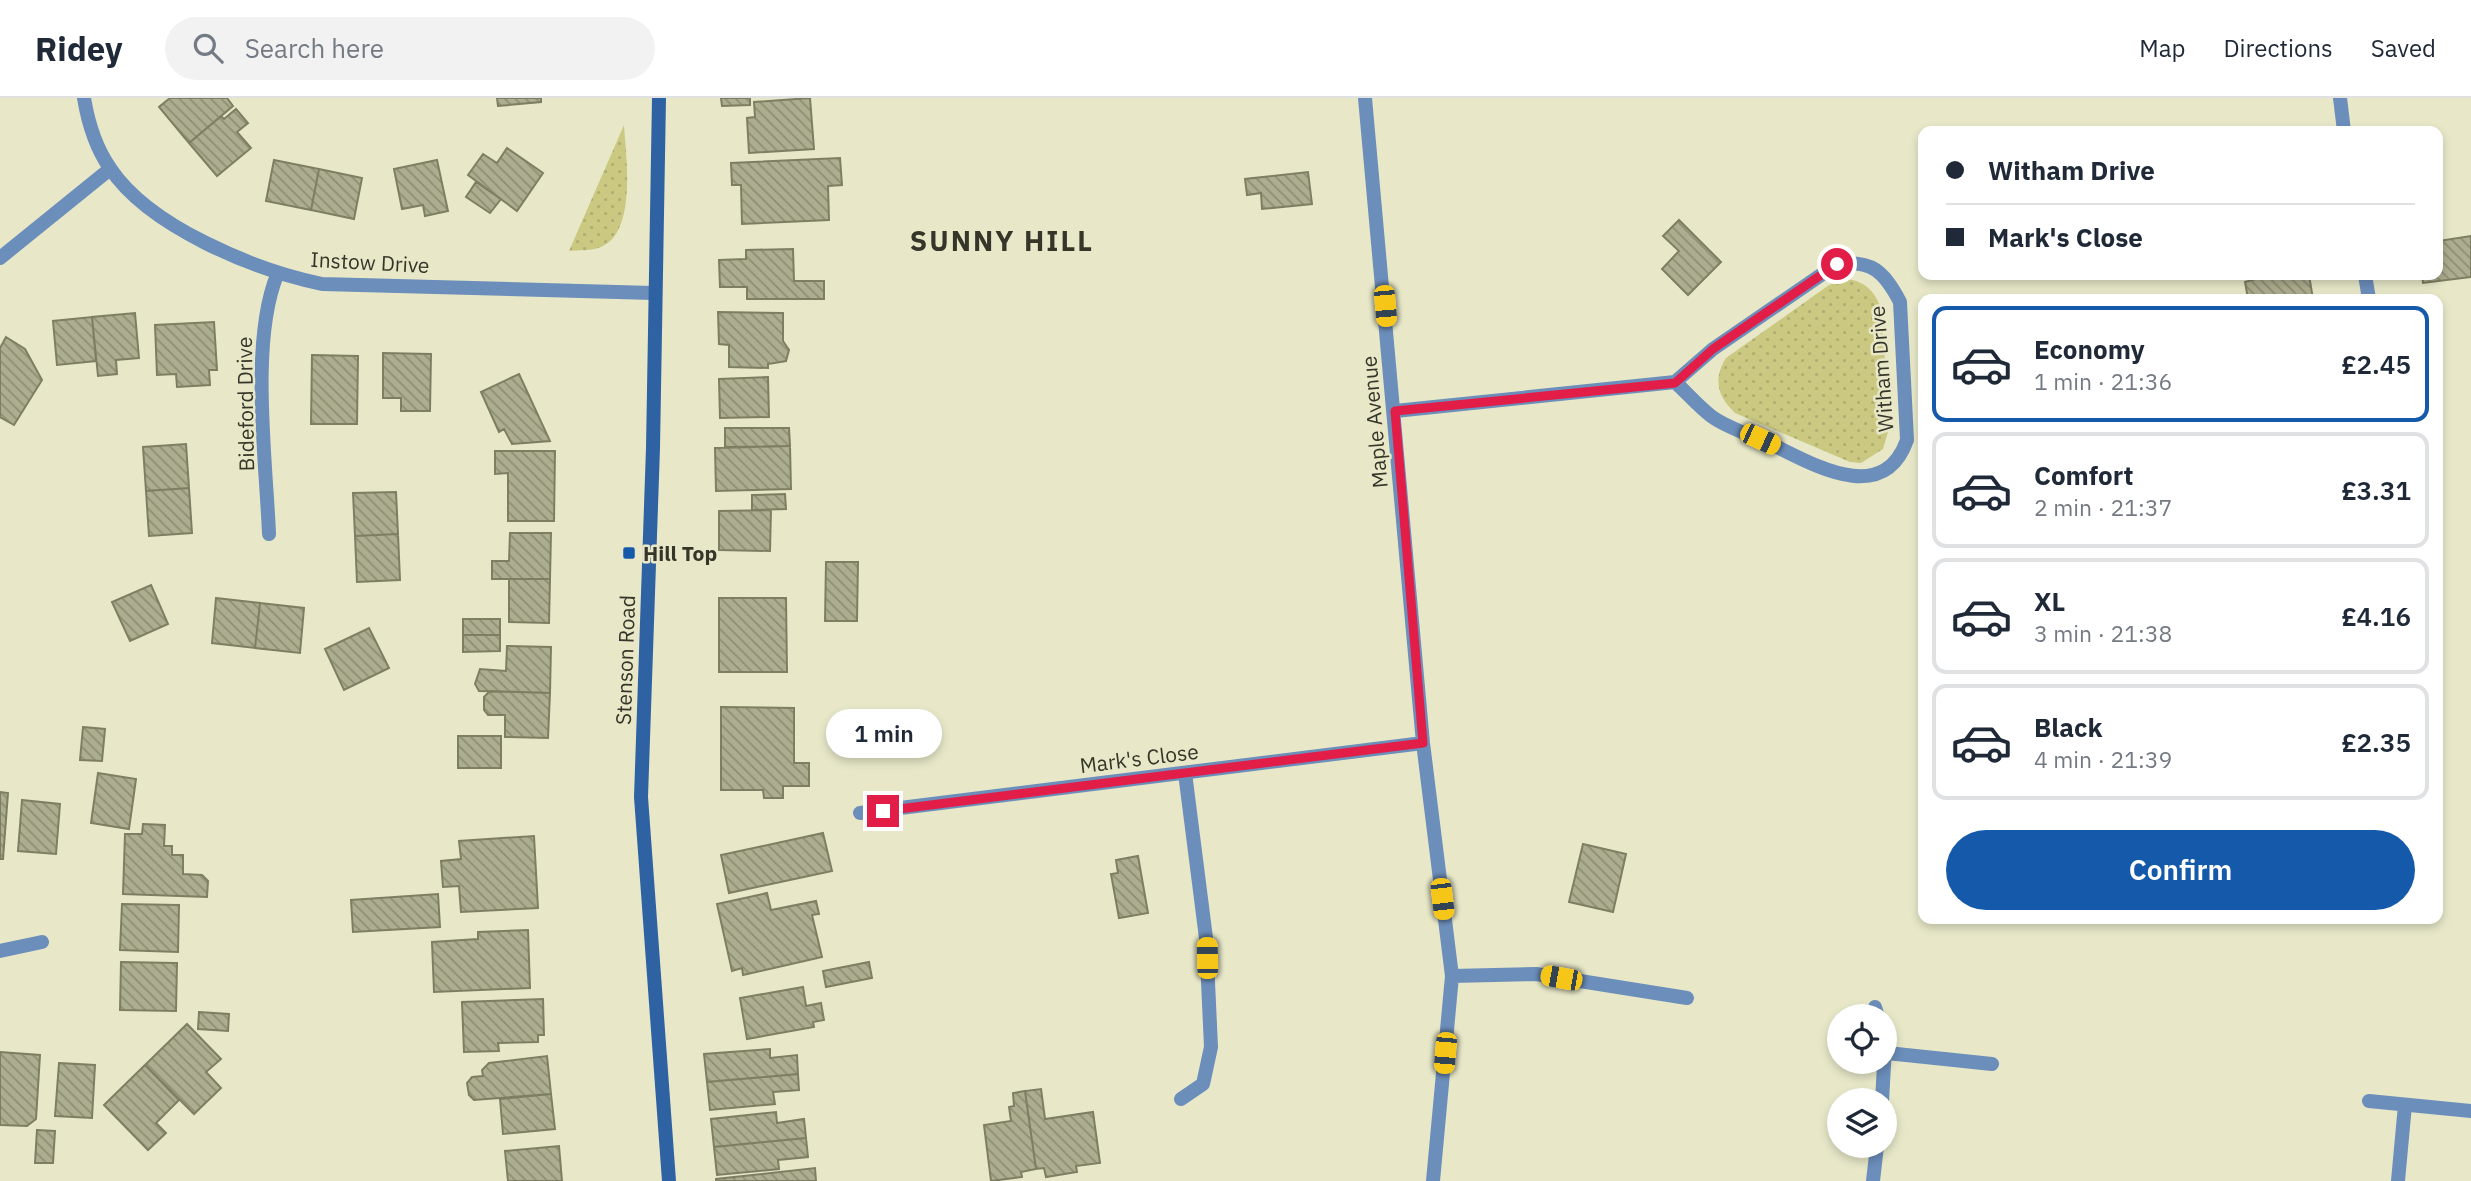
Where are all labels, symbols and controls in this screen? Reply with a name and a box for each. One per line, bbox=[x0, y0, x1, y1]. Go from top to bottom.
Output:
search box bbox=[165, 17, 655, 80]
text: Ridey bbox=[35, 27, 123, 70]
icon: search bbox=[189, 29, 227, 67]
text: Search here bbox=[245, 31, 384, 65]
text: Map bbox=[2139, 32, 2185, 64]
text: Directions bbox=[2223, 32, 2333, 64]
text: Saved bbox=[2371, 32, 2436, 64]
text: Witham Drive bbox=[1988, 153, 2155, 187]
text: Mark's Close bbox=[1988, 220, 2143, 254]
district label: SUNNY HILL bbox=[910, 222, 1094, 259]
street label: Instow Drive bbox=[310, 245, 430, 279]
route start bbox=[1821, 248, 1853, 280]
car bbox=[1373, 284, 1398, 328]
street label: Witham Drive bbox=[1863, 305, 1899, 433]
text: Economy bbox=[2034, 332, 2145, 366]
icon: car bbox=[1950, 333, 2013, 396]
street label: Bideford Drive bbox=[230, 336, 260, 472]
text: £2.45 bbox=[2341, 347, 2411, 381]
street label: Maple Avenue bbox=[1354, 355, 1394, 489]
text: 1 min · 21:36 bbox=[2034, 366, 2172, 396]
car bbox=[1737, 421, 1784, 457]
text: Comfort bbox=[2034, 458, 2133, 492]
icon: car bbox=[1950, 459, 2013, 522]
text: £3.31 bbox=[2341, 473, 2411, 507]
text: 2 min · 21:37 bbox=[2034, 492, 2172, 522]
place label: Hill Top bbox=[643, 539, 717, 567]
marker: Hill Top bbox=[621, 545, 637, 561]
text: XL bbox=[2034, 584, 2065, 618]
icon: car bbox=[1950, 585, 2013, 648]
street label: Stenson Road bbox=[609, 594, 641, 726]
text: £4.16 bbox=[2341, 599, 2411, 633]
text: 3 min · 21:38 bbox=[2034, 618, 2172, 648]
callout: 1 min bbox=[825, 710, 941, 758]
text: Black bbox=[2034, 710, 2102, 744]
icon: car bbox=[1950, 711, 2013, 774]
text: 1 min bbox=[854, 718, 914, 748]
text: £2.35 bbox=[2341, 725, 2411, 759]
street label: Mark's Close bbox=[1078, 737, 1200, 779]
text: 4 min · 21:39 bbox=[2034, 744, 2172, 774]
route end bbox=[867, 795, 899, 827]
button: Confirm bbox=[1946, 830, 2415, 910]
car bbox=[1430, 877, 1455, 921]
car bbox=[1197, 937, 1218, 979]
car bbox=[1539, 964, 1584, 992]
map controls bbox=[1827, 1004, 1897, 1158]
button: locate bbox=[1827, 1004, 1897, 1074]
car bbox=[1433, 1031, 1458, 1075]
button: layers bbox=[1827, 1088, 1897, 1158]

